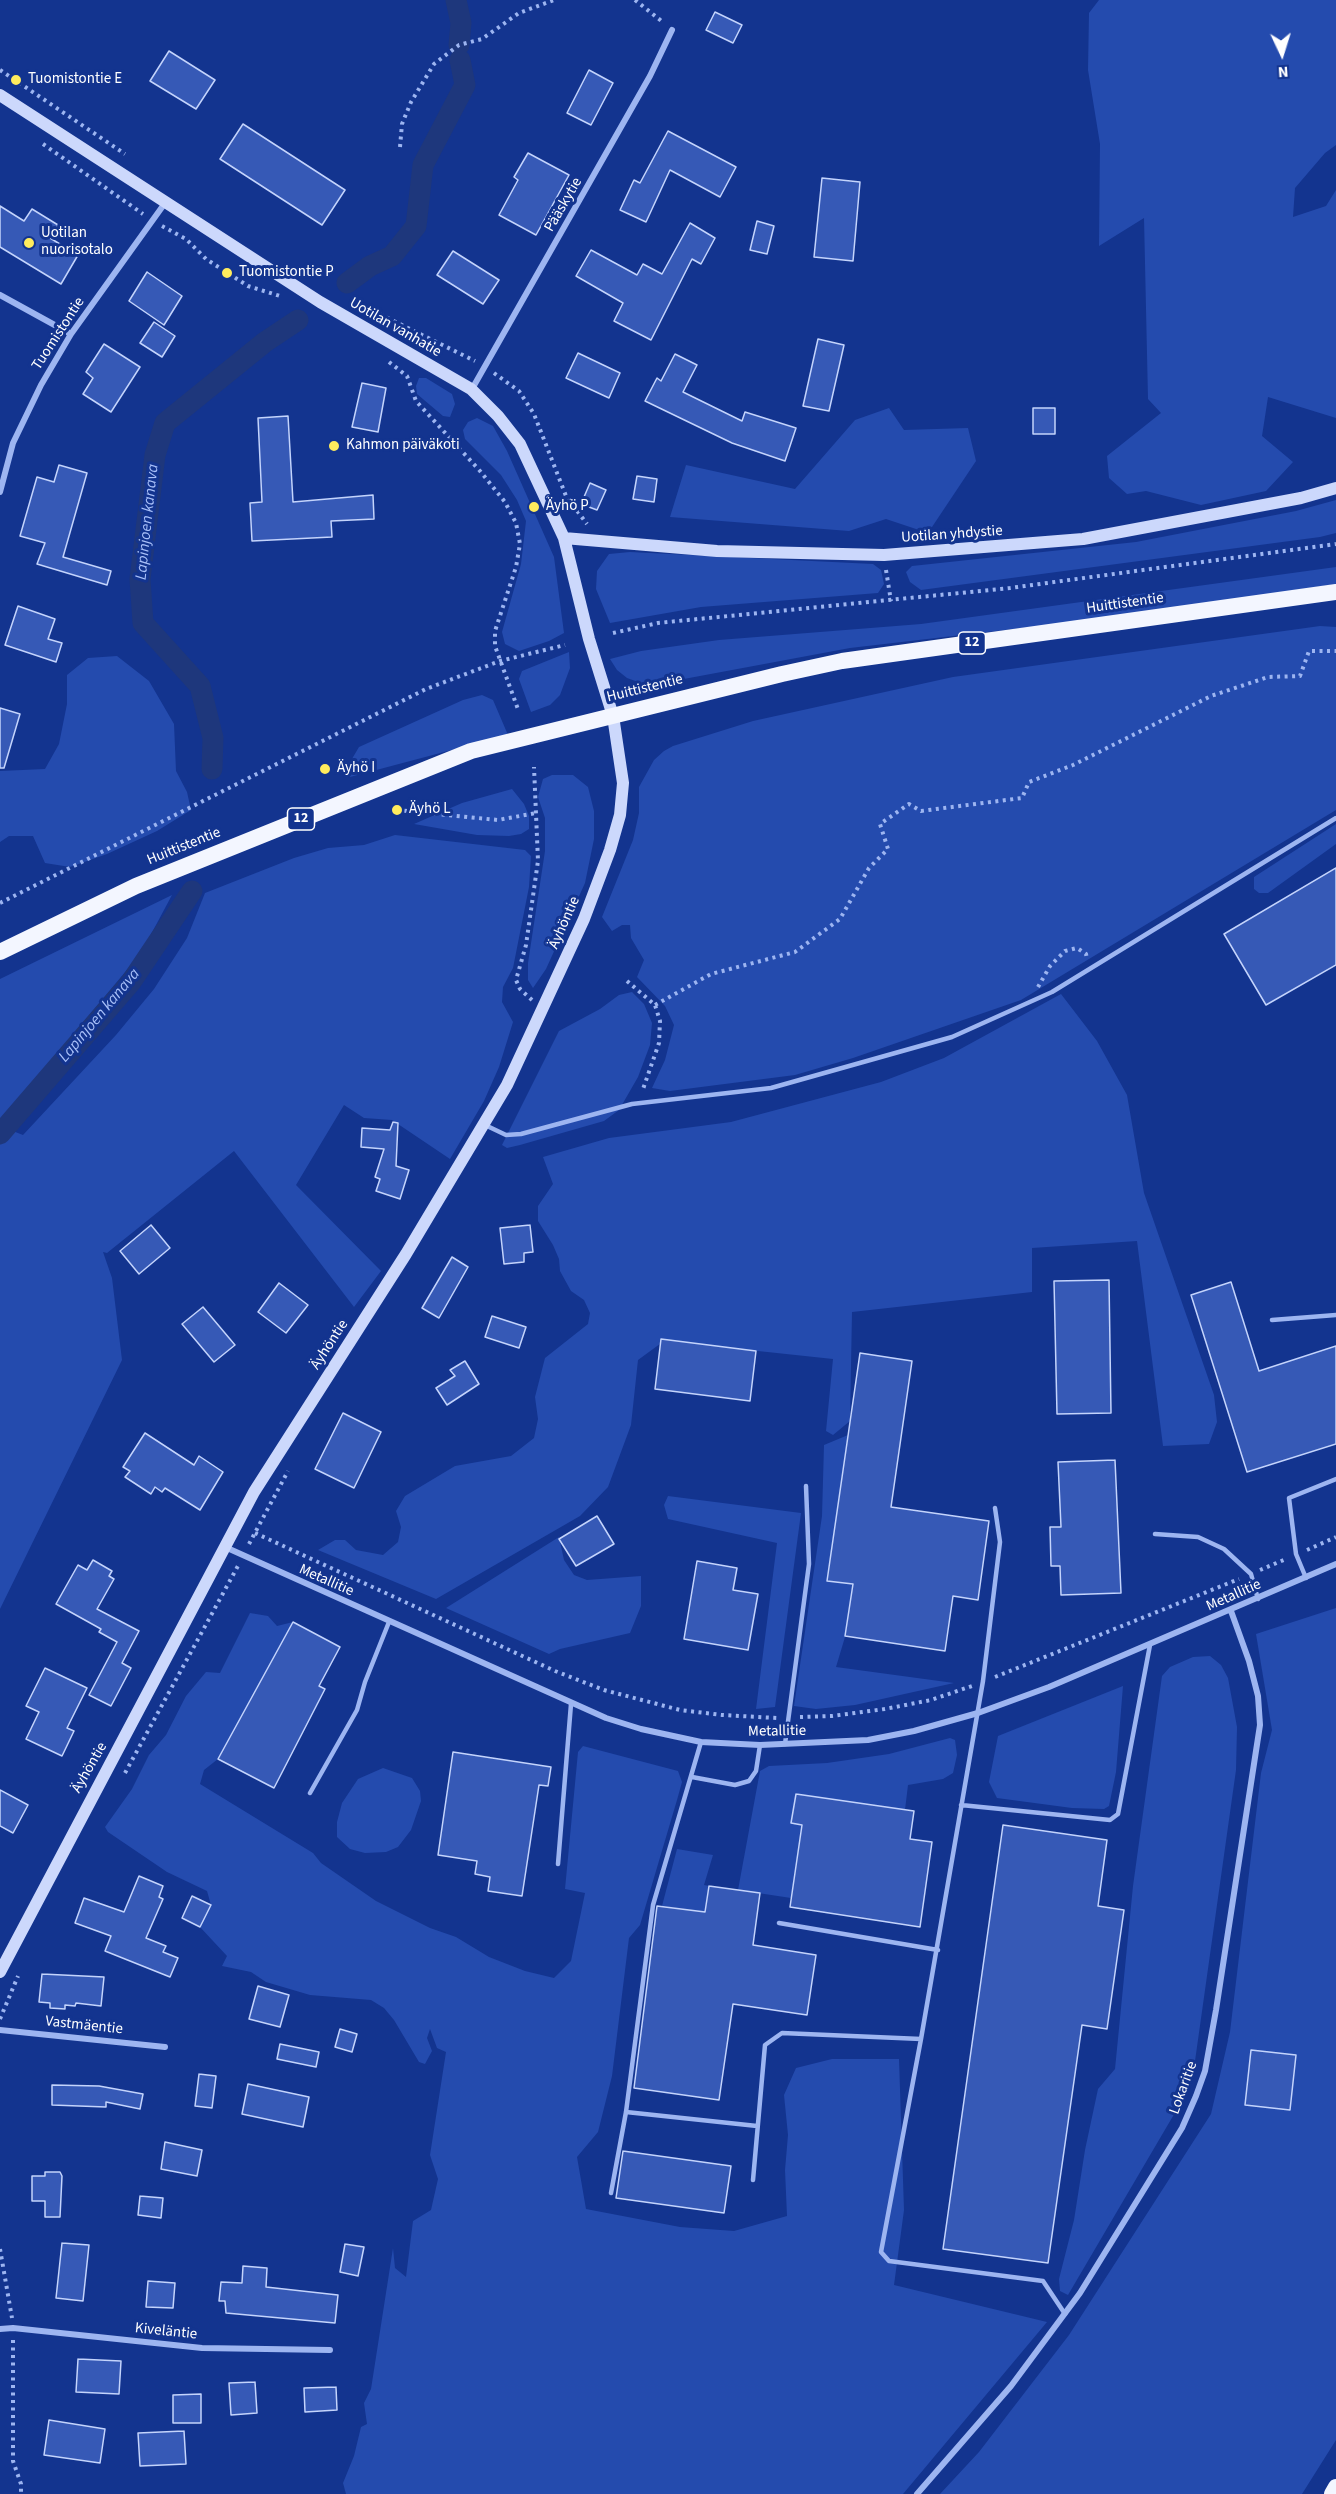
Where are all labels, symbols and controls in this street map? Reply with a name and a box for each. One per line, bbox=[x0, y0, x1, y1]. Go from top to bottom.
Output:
north arrow bbox=[1252, 24, 1312, 84]
text: N bbox=[1277, 61, 1289, 83]
place label: Tuomistontie E bbox=[28, 71, 122, 89]
marker: Tuomistontie E bbox=[9, 73, 23, 87]
street label: Pääskytie bbox=[541, 175, 587, 235]
place label: Uotilan nuorisotalo bbox=[41, 225, 113, 260]
marker: Uotilan nuorisotalo bbox=[22, 236, 36, 250]
place label: Tuomistontie P bbox=[239, 264, 334, 282]
marker: Tuomistontie P bbox=[220, 266, 234, 280]
street label: Tuomistontie bbox=[29, 294, 89, 374]
street label: Uotilan vanhatie bbox=[346, 294, 444, 362]
place label: Kahmon päiväkoti bbox=[346, 437, 460, 455]
marker: Kahmon päiväkoti bbox=[327, 439, 341, 453]
water label: Lapinjoen kanava bbox=[132, 463, 164, 581]
place label: Äyhö P bbox=[546, 498, 589, 516]
marker: Äyhö P bbox=[527, 500, 541, 514]
street label: Uotilan yhdystie bbox=[901, 522, 1003, 548]
street label: Huittistentie bbox=[1085, 590, 1165, 618]
road number: 12 bbox=[958, 632, 986, 654]
street label: Huittistentie bbox=[605, 671, 685, 707]
place label: Äyhö I bbox=[337, 760, 375, 778]
marker: Äyhö I bbox=[318, 762, 332, 776]
place label: Äyhö L bbox=[409, 801, 451, 819]
marker: Äyhö L bbox=[390, 803, 404, 817]
road number: 12 bbox=[288, 808, 314, 830]
street label: Huittistentie bbox=[145, 824, 223, 870]
street label: Äyhöntie bbox=[545, 894, 585, 952]
water label: Lapinjoen kanava bbox=[55, 965, 145, 1067]
street label: Äyhöntie bbox=[307, 1317, 353, 1373]
street label: Metallitie bbox=[296, 1561, 356, 1601]
street label: Metallitie bbox=[1204, 1576, 1264, 1616]
street label: Metallitie bbox=[748, 1722, 806, 1742]
street label: Äyhöntie bbox=[68, 1739, 112, 1797]
street label: Vastmäentie bbox=[44, 2013, 124, 2039]
street label: Lokaritie bbox=[1166, 2059, 1202, 2117]
street label: Kiveläntie bbox=[134, 2320, 198, 2344]

